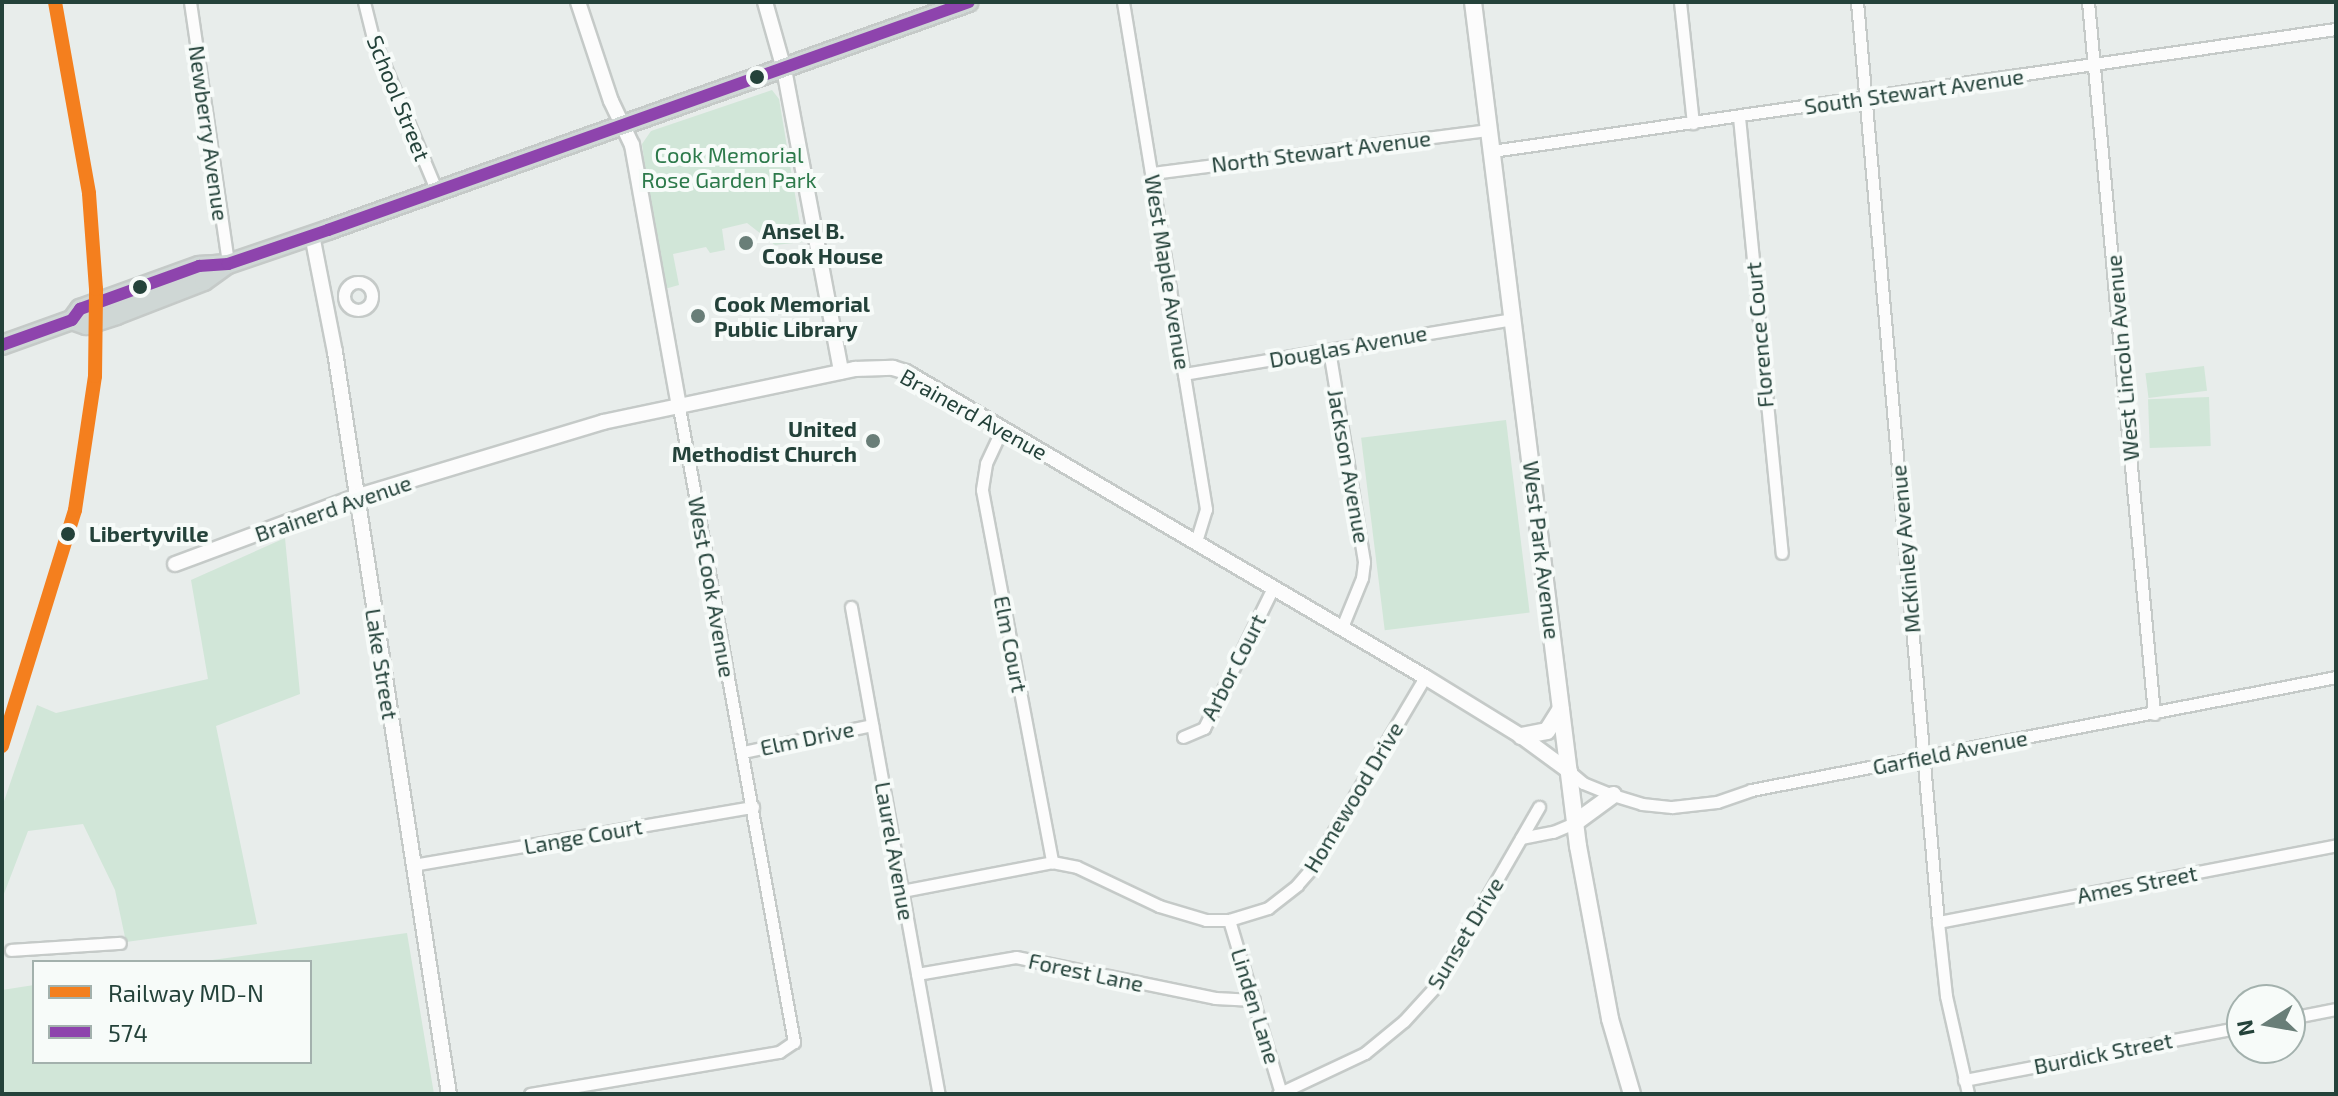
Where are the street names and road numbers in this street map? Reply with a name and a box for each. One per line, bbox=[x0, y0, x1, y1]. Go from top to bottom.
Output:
street label: School Street bbox=[362, 31, 436, 165]
street label: Newberry Avenue bbox=[184, 43, 234, 223]
street label: South Stewart Avenue bbox=[1802, 62, 2026, 120]
street label: North Stewart Avenue bbox=[1210, 124, 1432, 178]
street label: West Maple Avenue bbox=[1139, 172, 1197, 372]
street label: West Lincoln Avenue bbox=[2100, 254, 2144, 462]
street label: Florence Court bbox=[1739, 261, 1779, 409]
street label: Douglas Avenue bbox=[1267, 319, 1429, 373]
street label: Brainerd Avenue bbox=[896, 363, 1052, 465]
street label: Jackson Avenue bbox=[1322, 387, 1376, 545]
street label: West Park Avenue bbox=[1518, 459, 1566, 641]
street label: McKinley Avenue bbox=[1884, 463, 1926, 635]
street label: Brainerd Avenue bbox=[251, 469, 415, 547]
street label: West Cook Avenue bbox=[683, 494, 741, 680]
street label: Elm Court bbox=[989, 593, 1033, 695]
street label: Lake Street bbox=[360, 607, 404, 721]
street label: Arbor Court bbox=[1195, 609, 1271, 725]
street label: Elm Drive bbox=[758, 715, 856, 761]
street label: Homewood Drive bbox=[1298, 717, 1408, 877]
street label: Garfield Avenue bbox=[1870, 724, 2030, 780]
street label: Laurel Avenue bbox=[870, 779, 920, 923]
street label: Lange Court bbox=[522, 813, 644, 859]
street label: Ames Street bbox=[2075, 859, 2199, 909]
street label: Sunset Drive bbox=[1421, 872, 1509, 994]
street label: Linden Lane bbox=[1226, 945, 1286, 1067]
street label: Forest Lane bbox=[1026, 947, 1146, 997]
street label: Burdick Street bbox=[2031, 1027, 2175, 1079]

